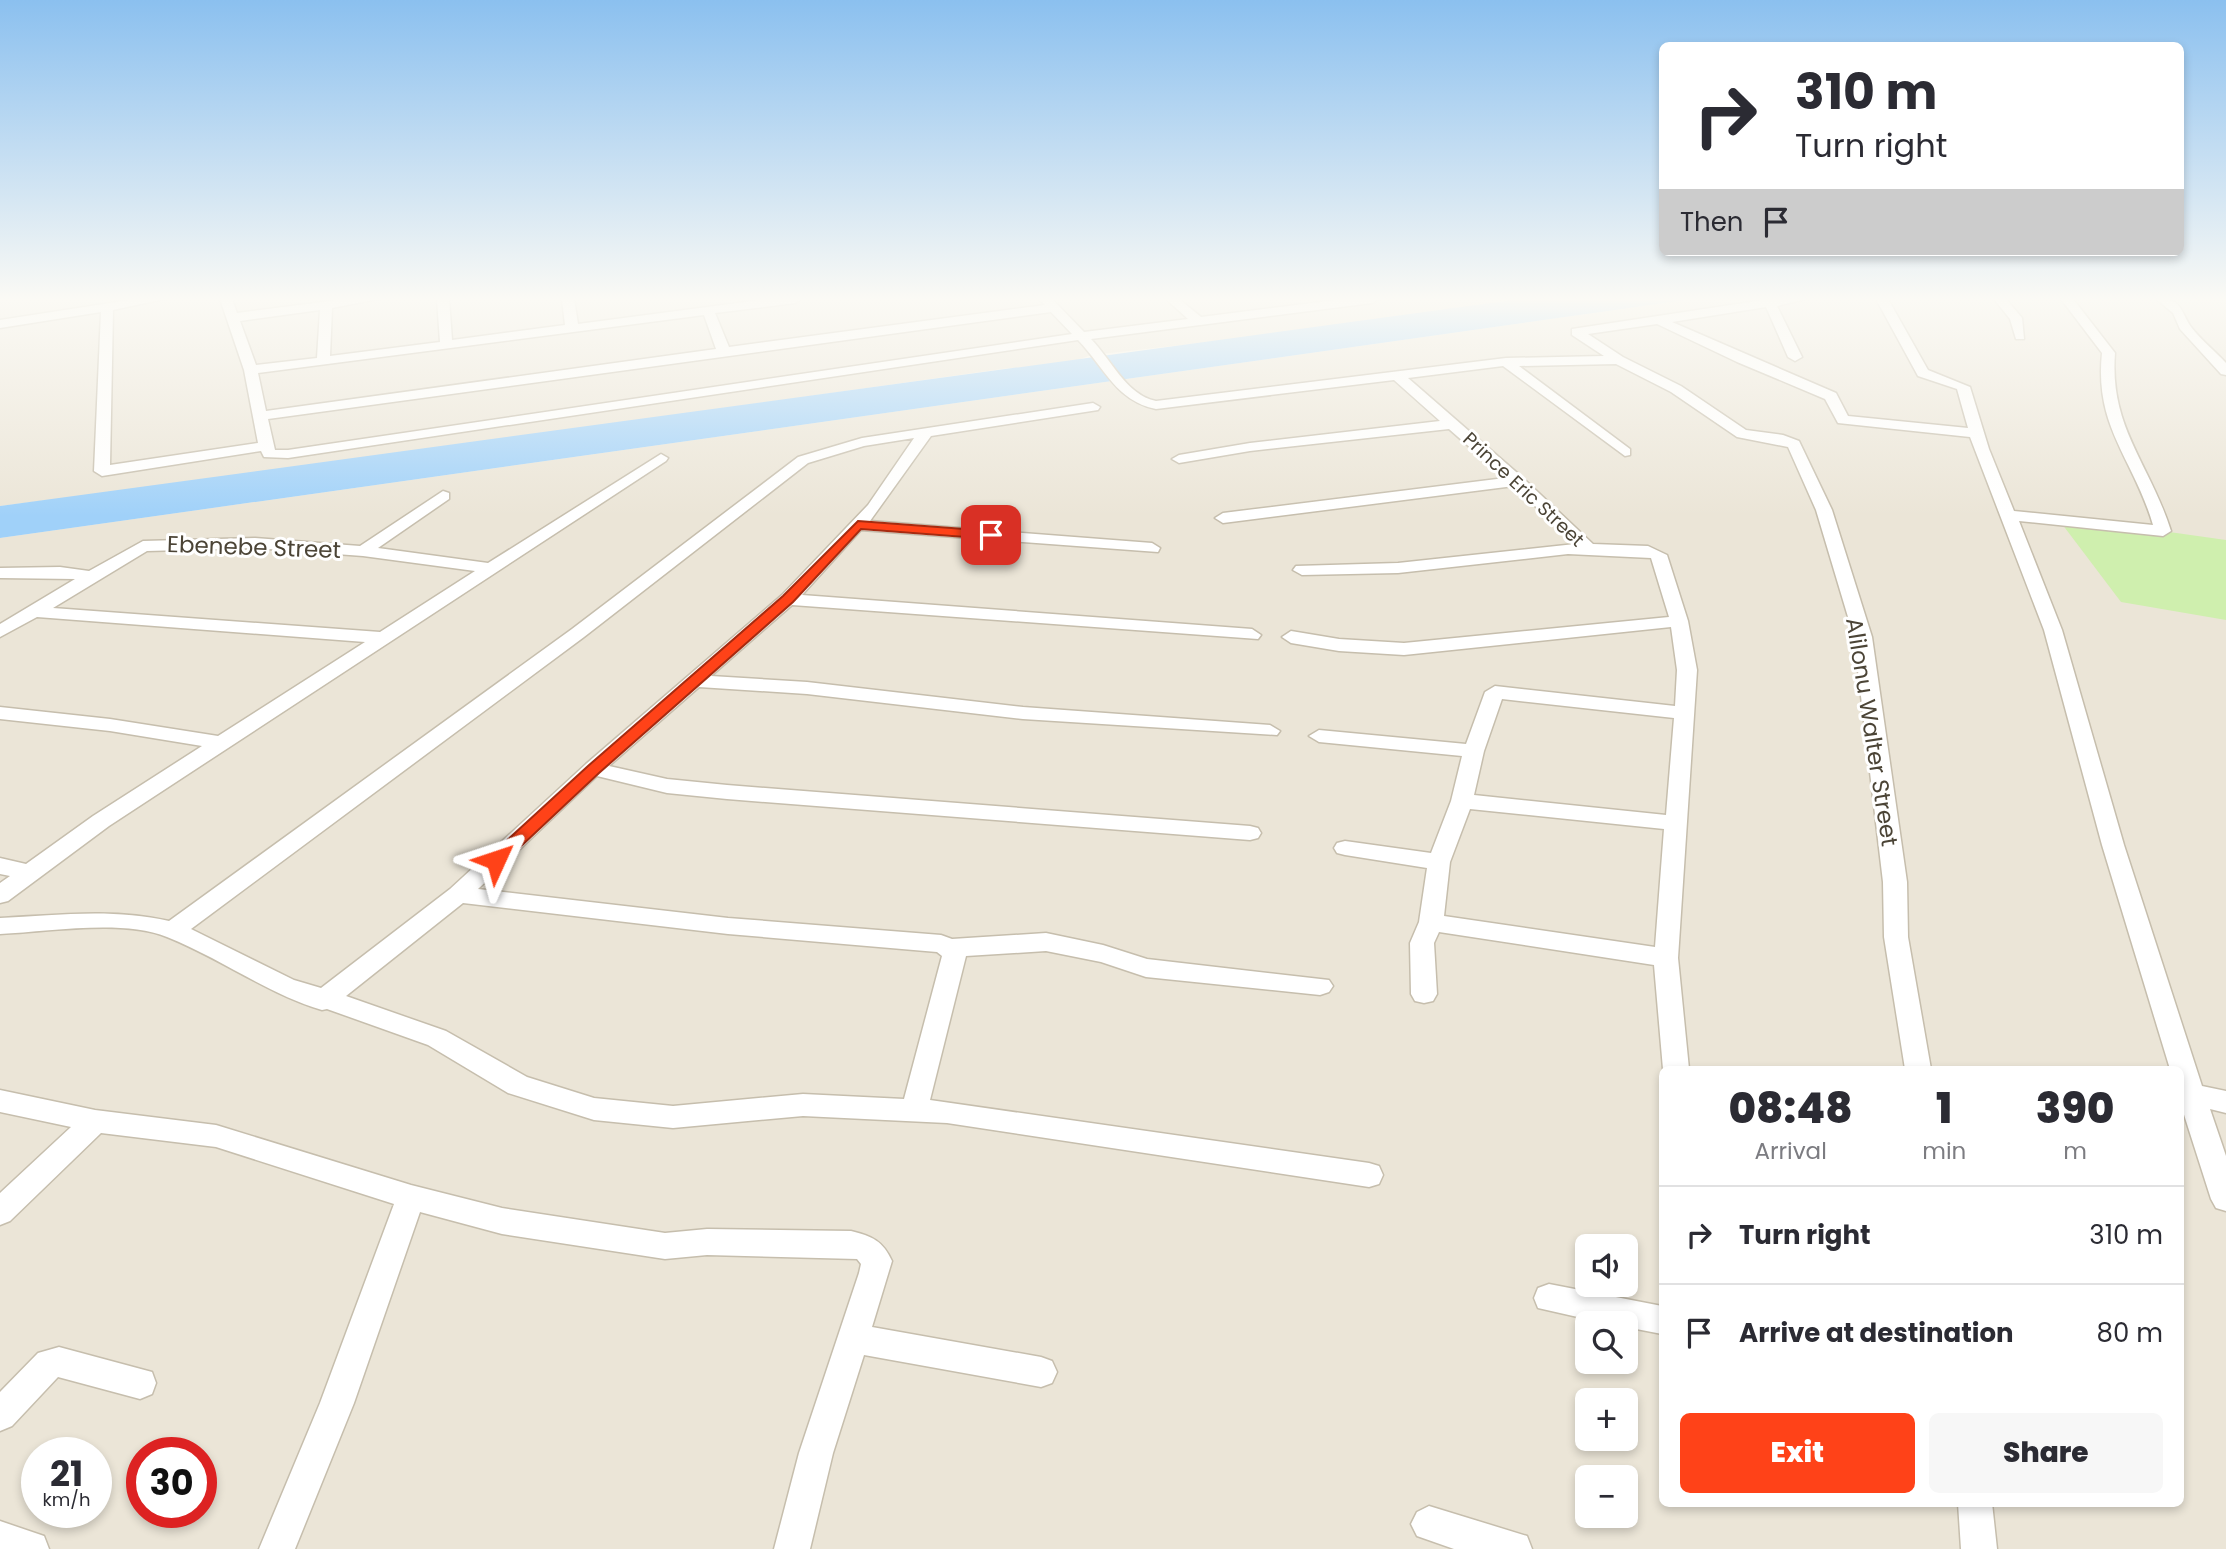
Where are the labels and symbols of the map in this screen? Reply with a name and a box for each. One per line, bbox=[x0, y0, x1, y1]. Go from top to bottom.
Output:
street label: Prince Eric Street bbox=[1457, 426, 1590, 553]
pin bbox=[961, 505, 1021, 565]
street label: Ebenebe Street bbox=[167, 528, 341, 566]
street label: Alilonu Walter Street bbox=[1838, 615, 1906, 849]
position arrow bbox=[459, 823, 533, 897]
speed limit sign: 30 bbox=[126, 1437, 217, 1528]

